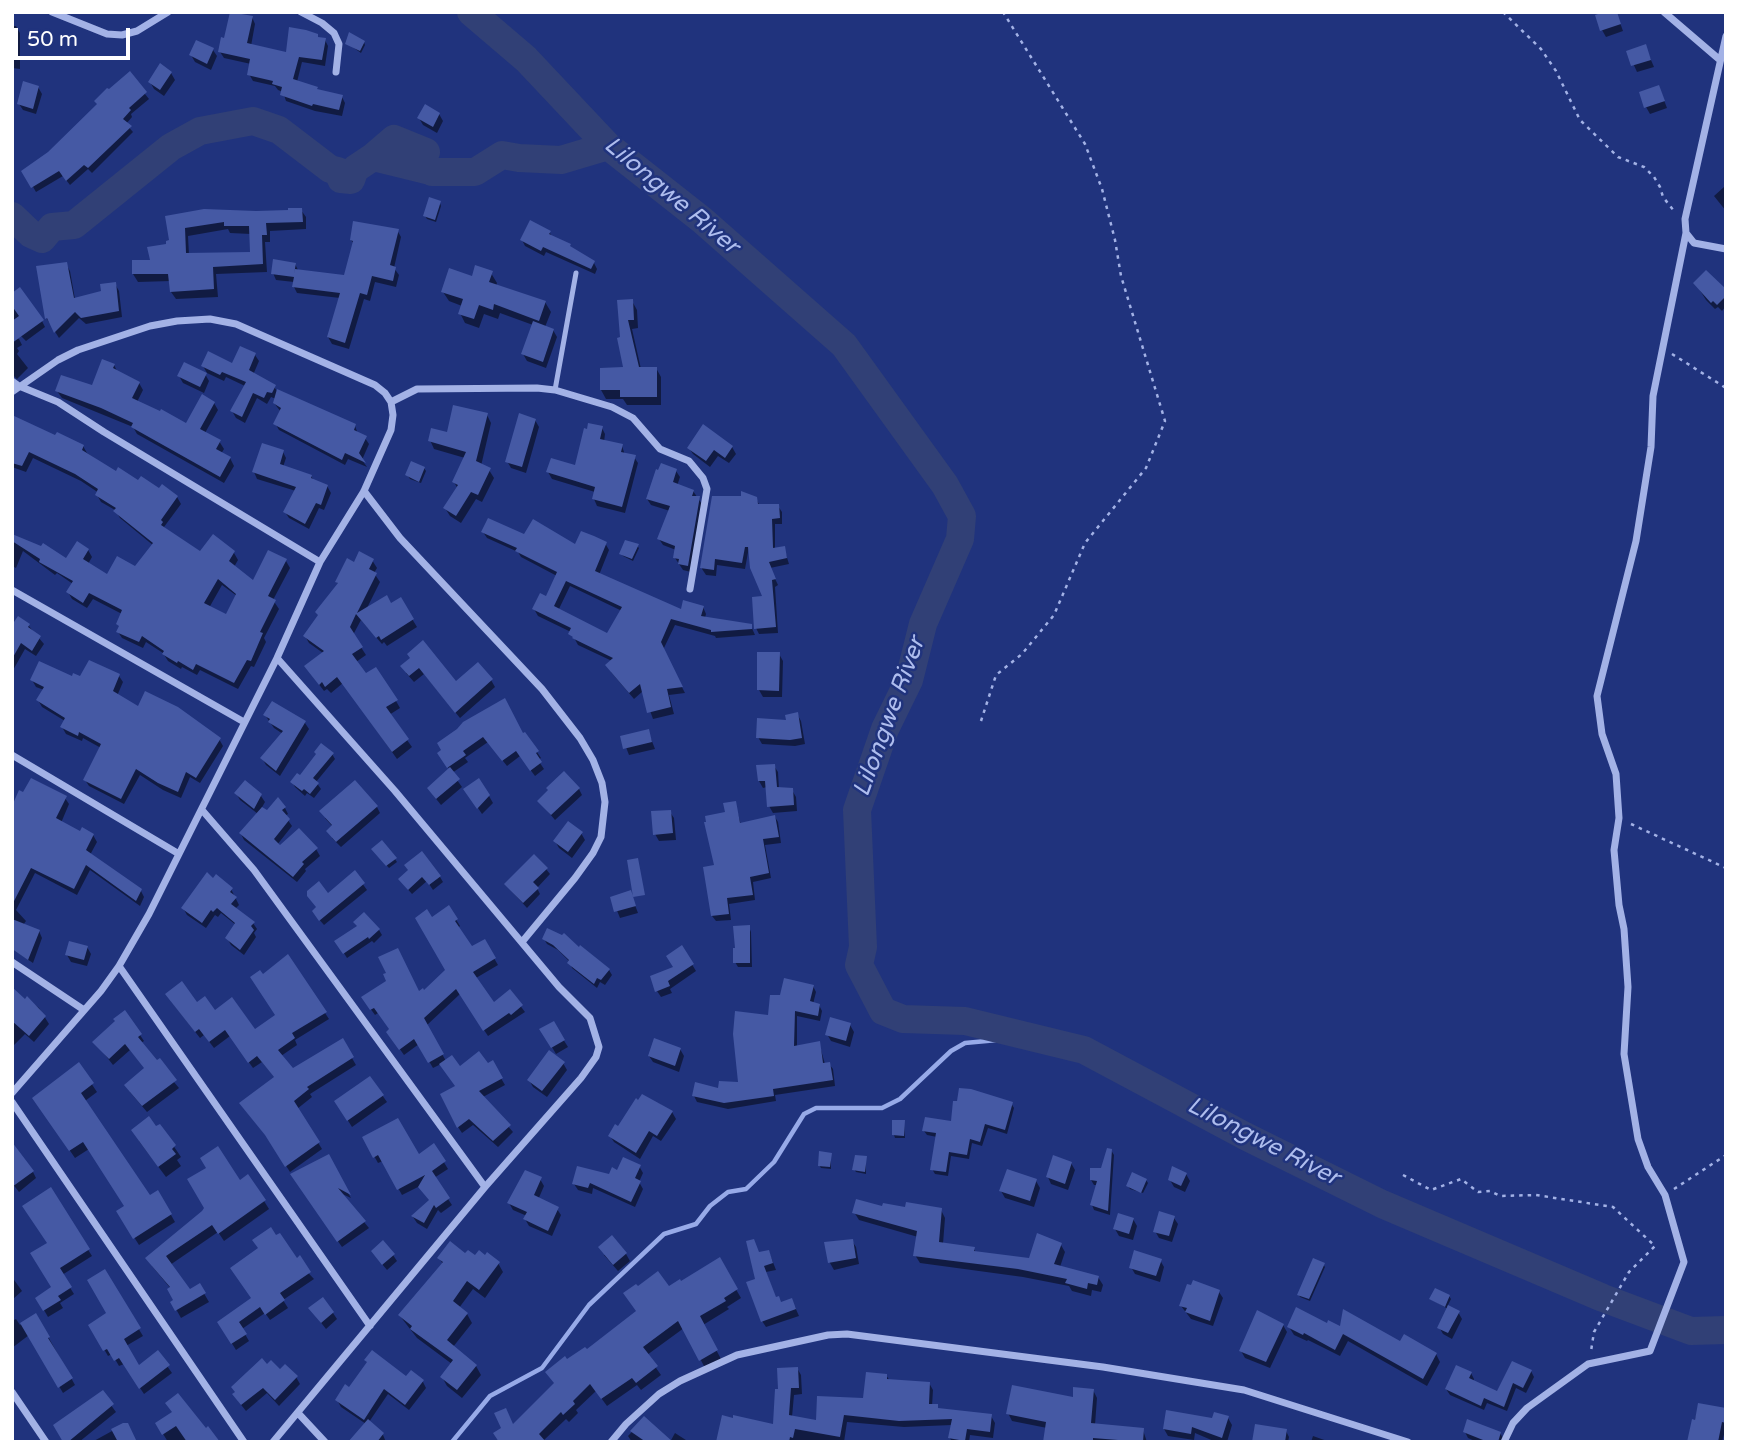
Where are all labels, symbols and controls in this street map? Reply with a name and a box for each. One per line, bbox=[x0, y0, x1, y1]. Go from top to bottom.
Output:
scale bar bbox=[18, 14, 133, 58]
text: 50 m bbox=[27, 27, 78, 52]
water label: Lilongwe River bbox=[598, 131, 744, 261]
water label: Lilongwe River bbox=[848, 634, 932, 800]
water label: Lilongwe River bbox=[1182, 1091, 1344, 1193]

